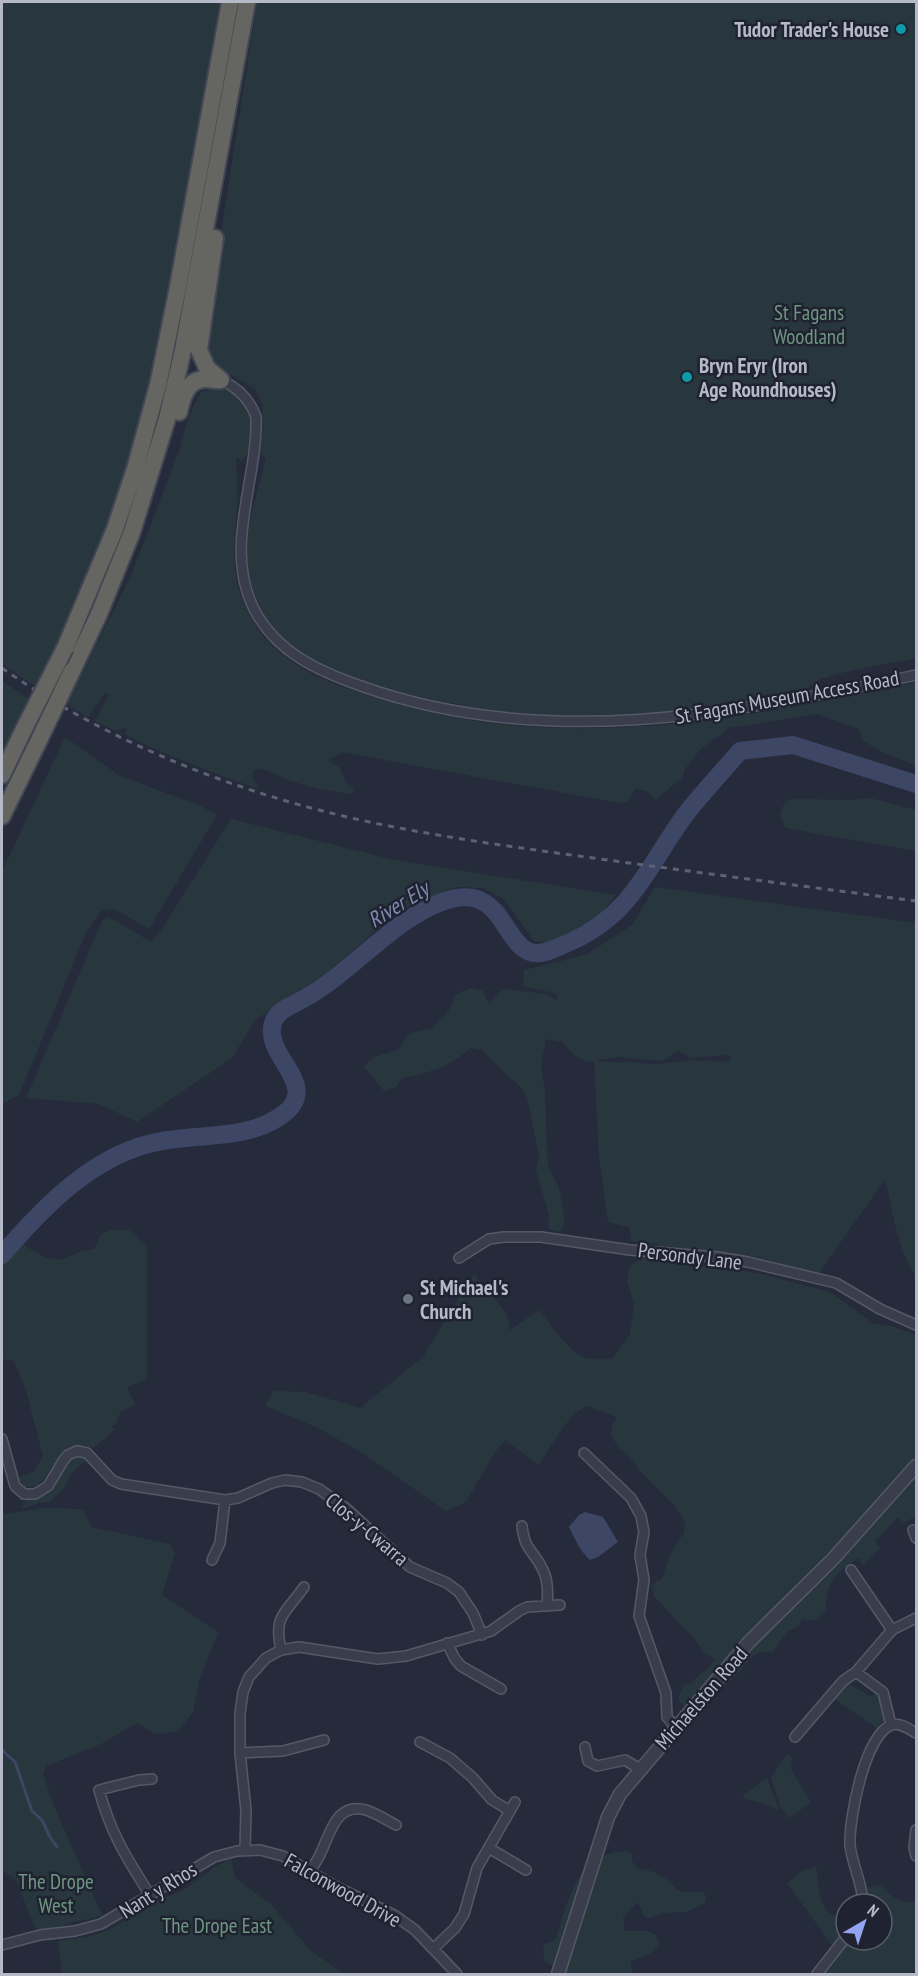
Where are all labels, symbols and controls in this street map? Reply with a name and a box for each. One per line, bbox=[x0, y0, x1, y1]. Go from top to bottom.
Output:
place label: Tudor Trader's House bbox=[734, 16, 889, 43]
marker: Tudor Trader's House bbox=[894, 22, 908, 36]
park label: St Fagans Woodland bbox=[773, 299, 845, 350]
place label: Bryn Eryr (Iron Age Roundhouses) bbox=[698, 352, 837, 403]
marker: Bryn Eryr (Iron Age Roundhouses) bbox=[680, 370, 694, 384]
street label: St Fagans Museum Access Road bbox=[673, 664, 901, 730]
water label: River Ely bbox=[362, 873, 436, 933]
street label: Persondy Lane bbox=[637, 1236, 743, 1276]
place label: St Michael's Church bbox=[420, 1274, 508, 1325]
marker: St Michael's Church bbox=[401, 1292, 415, 1306]
street label: Clos-y-Cwarra bbox=[320, 1486, 414, 1572]
street label: Michaelston Road bbox=[649, 1641, 753, 1755]
street label: Falconwood Drive bbox=[280, 1847, 406, 1933]
street label: Nant y Rhos bbox=[114, 1856, 202, 1924]
park label: The Drope West bbox=[18, 1868, 94, 1919]
north arrow bbox=[834, 1892, 894, 1952]
text: N bbox=[864, 1900, 883, 1921]
park label: The Drope East bbox=[162, 1912, 272, 1939]

